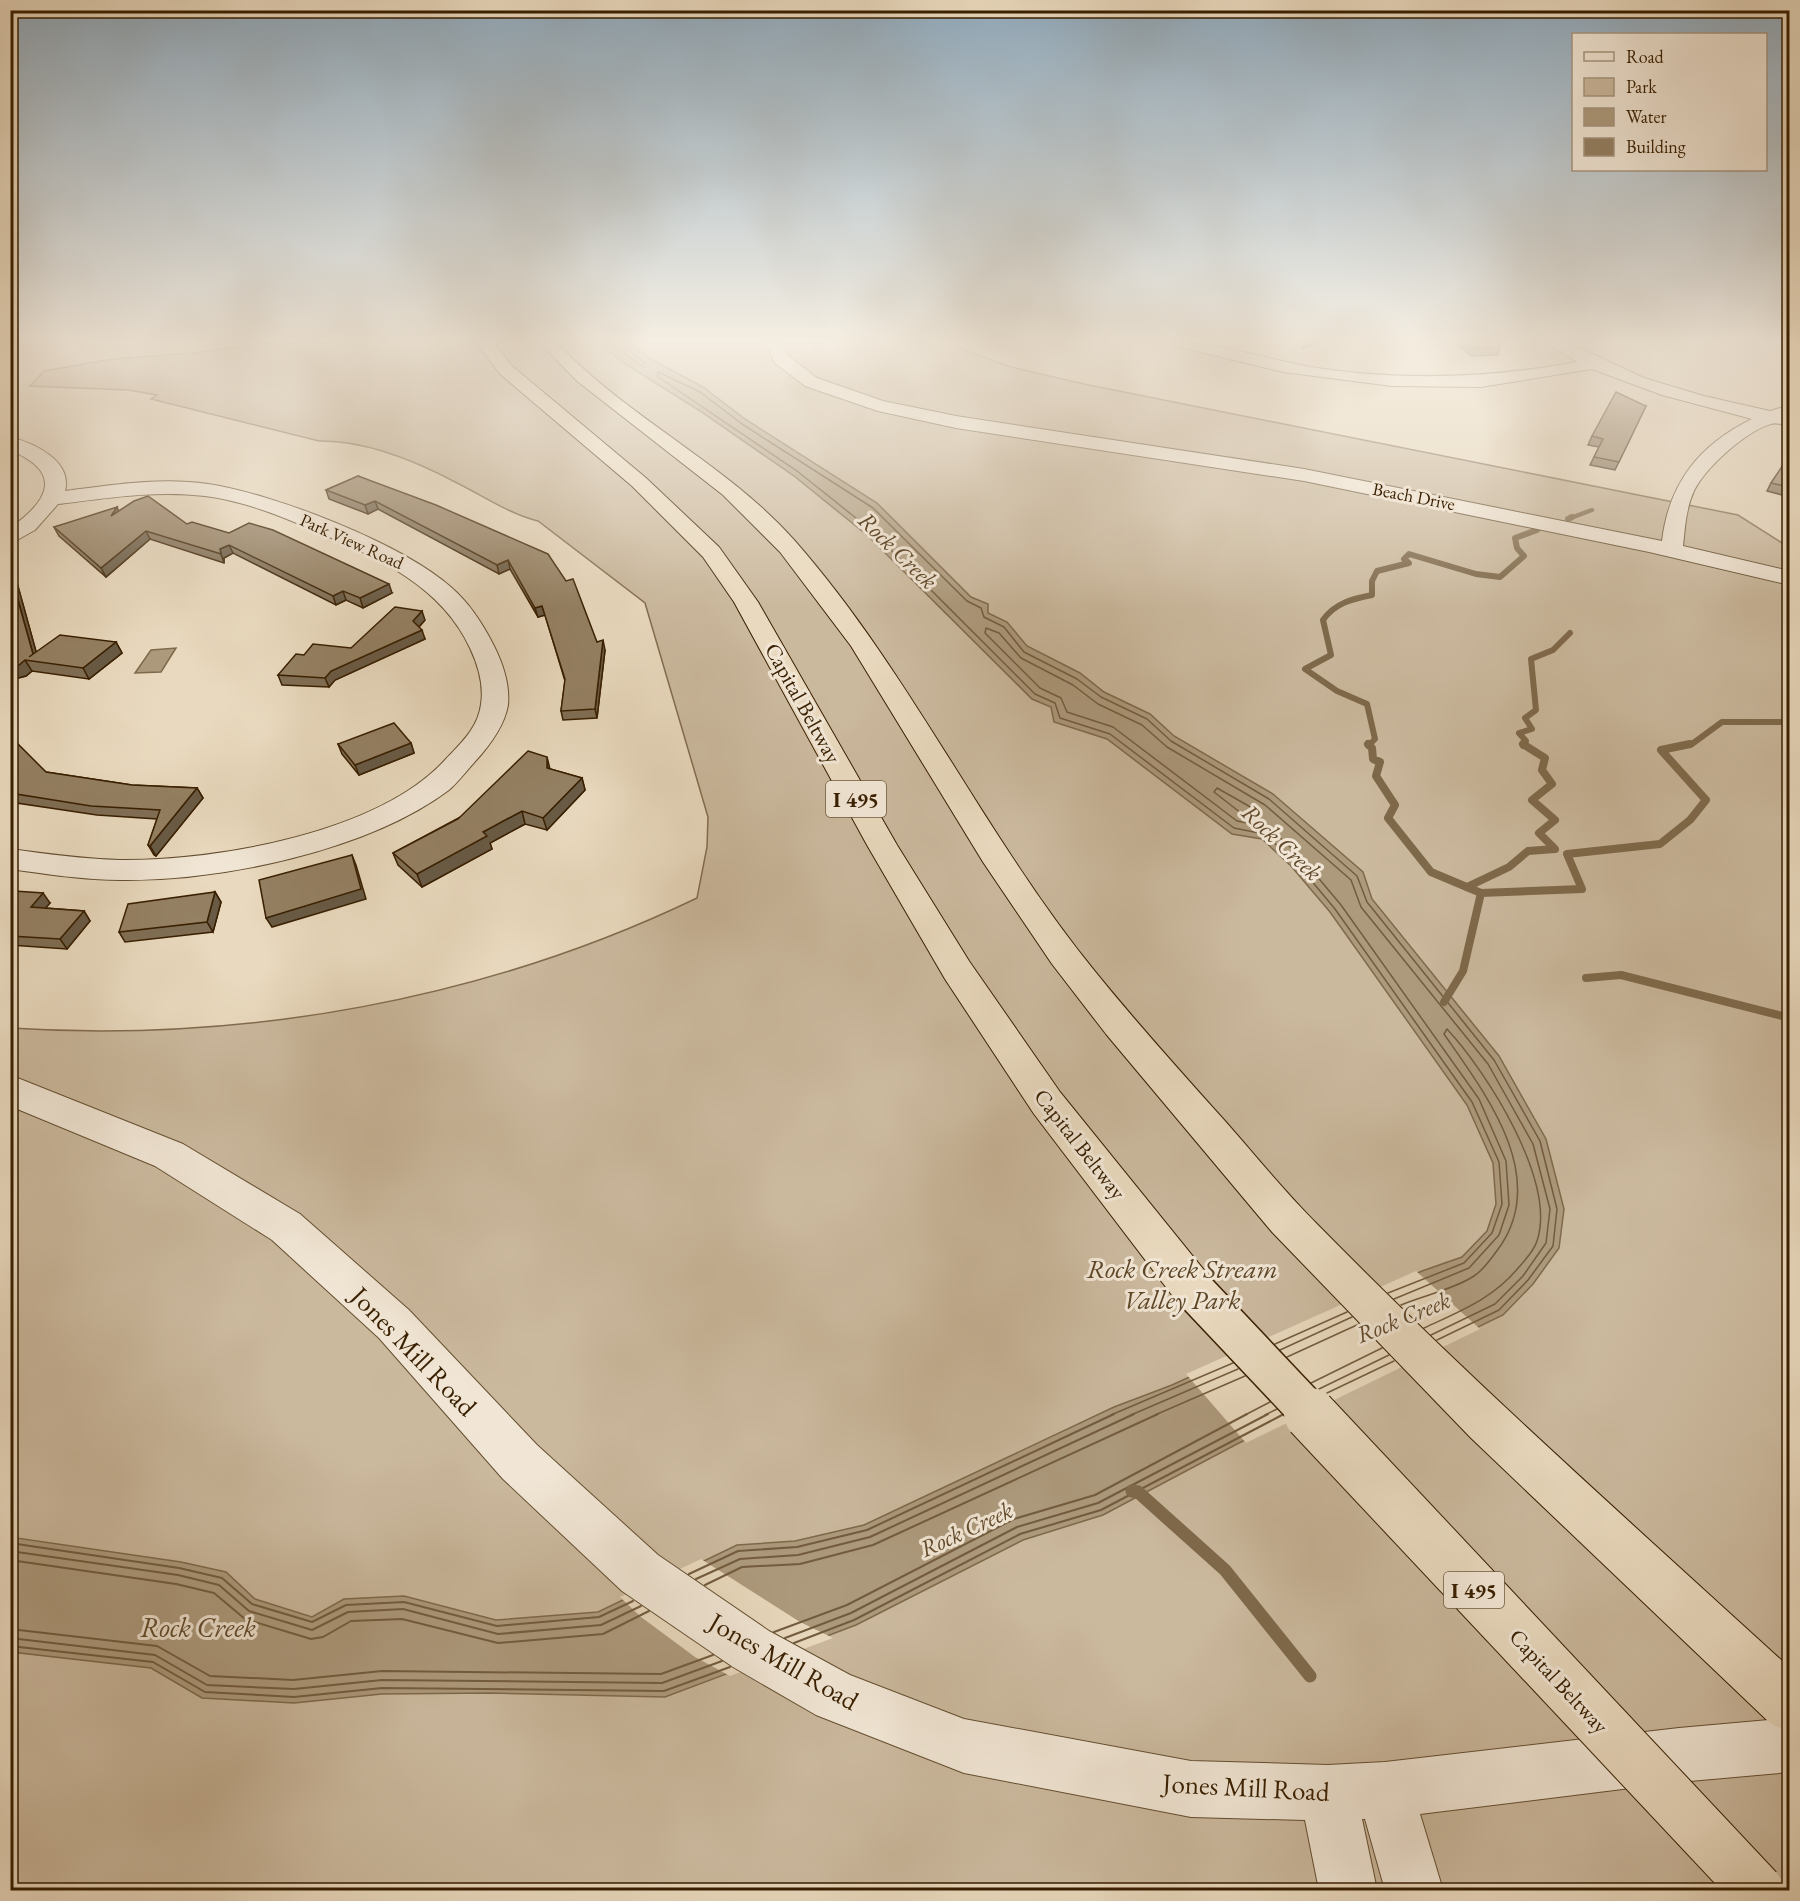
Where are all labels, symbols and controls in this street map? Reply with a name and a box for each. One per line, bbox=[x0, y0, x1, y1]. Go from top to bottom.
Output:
legend bbox=[1572, 33, 1767, 171]
text: Road bbox=[1626, 45, 1665, 68]
text: Park bbox=[1626, 75, 1657, 98]
text: Water bbox=[1626, 105, 1667, 128]
text: Building bbox=[1626, 135, 1686, 158]
street label: Beach Drive bbox=[1371, 477, 1457, 515]
water label: Rock Creek bbox=[852, 504, 945, 596]
street label: Park View Road bbox=[297, 508, 408, 574]
street label: Capital Beltway bbox=[758, 638, 848, 769]
road number: I 495 bbox=[826, 781, 886, 817]
water label: Rock Creek bbox=[1235, 797, 1329, 887]
street label: Capital Beltway bbox=[1028, 1083, 1133, 1206]
park label: Rock Creek Stream Valley Park bbox=[1086, 1251, 1278, 1317]
street label: Jones Mill Road bbox=[342, 1277, 485, 1424]
water label: Rock Creek bbox=[1351, 1284, 1455, 1350]
water label: Rock Creek bbox=[914, 1494, 1018, 1564]
road number: I 495 bbox=[1444, 1572, 1504, 1608]
street label: Jones Mill Road bbox=[701, 1603, 865, 1718]
water label: Rock Creek bbox=[140, 1609, 256, 1645]
street label: Capital Beltway bbox=[1503, 1622, 1615, 1740]
street label: Jones Mill Road bbox=[1160, 1765, 1331, 1809]

